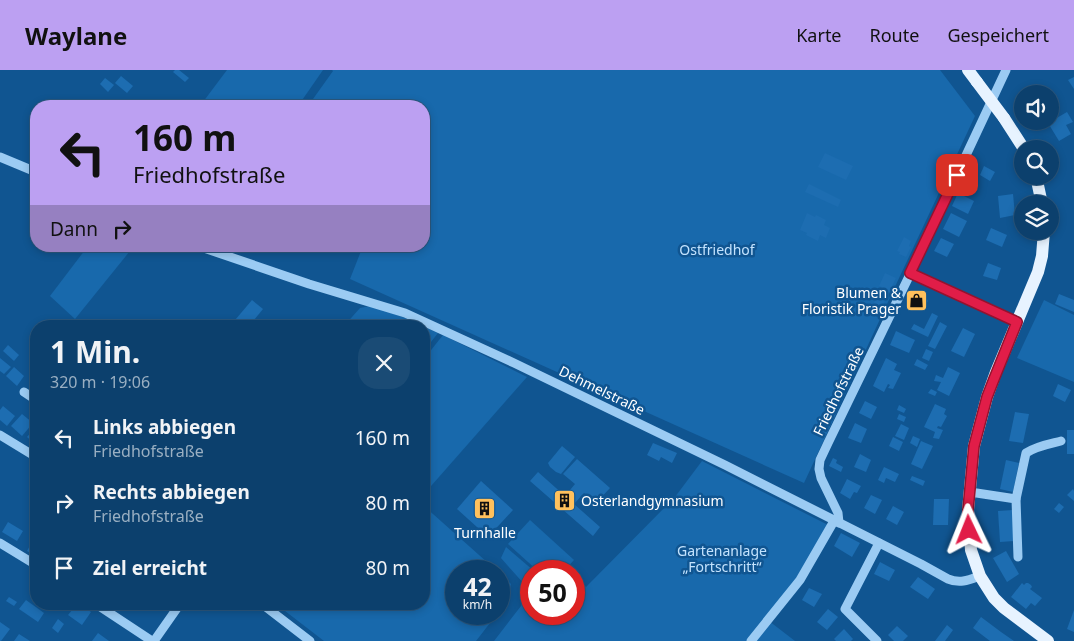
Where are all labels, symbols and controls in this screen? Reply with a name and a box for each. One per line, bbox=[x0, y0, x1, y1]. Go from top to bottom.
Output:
text: Waylane bbox=[25, 19, 127, 52]
text: Karte bbox=[796, 23, 842, 47]
text: Route bbox=[870, 23, 919, 47]
text: Gespeichert bbox=[947, 23, 1049, 47]
map controls bbox=[1014, 85, 1059, 240]
button: sound bbox=[1014, 85, 1059, 130]
text: 160 m bbox=[133, 114, 236, 161]
icon: left bbox=[50, 120, 115, 185]
button: search bbox=[1014, 140, 1059, 185]
pin bbox=[936, 154, 978, 196]
text: Friedhofstraße bbox=[133, 159, 285, 189]
icon: arrive bbox=[943, 161, 971, 189]
button: layers bbox=[1014, 195, 1059, 240]
icon: right bbox=[108, 215, 136, 243]
text: Dann bbox=[50, 216, 98, 242]
park label: Ostfriedhof bbox=[679, 240, 756, 259]
place label: Blumen & Floristik Prager bbox=[802, 283, 902, 318]
shop icon: Blumen & Floristik Prager bbox=[905, 288, 929, 312]
text: 1 Min. bbox=[50, 331, 140, 372]
button: close bbox=[358, 337, 410, 389]
street label: Friedhofstraße bbox=[808, 343, 868, 439]
street label: Dehmelstraße bbox=[556, 361, 648, 419]
text: 320 m · 19:06 bbox=[50, 371, 150, 393]
text: Links abbiegen bbox=[93, 414, 236, 440]
icon: left bbox=[50, 424, 78, 452]
text: 160 m bbox=[355, 425, 410, 451]
text: Friedhofstraße bbox=[93, 440, 204, 462]
text: Rechts abbiegen bbox=[93, 479, 250, 505]
building icon: Osterlandgymnasium bbox=[553, 488, 577, 512]
icon: right bbox=[50, 489, 78, 517]
text: 80 m bbox=[366, 490, 410, 516]
place label: Osterlandgymnasium bbox=[581, 491, 724, 510]
building icon: Turnhalle bbox=[473, 497, 497, 521]
position arrow bbox=[942, 503, 994, 555]
text: Friedhofstraße bbox=[93, 505, 204, 527]
place label: Turnhalle bbox=[454, 523, 516, 542]
park label: Gartenanlage „Fortschritt“ bbox=[677, 541, 767, 576]
icon: arrive bbox=[50, 554, 78, 582]
text: Ziel erreicht bbox=[93, 555, 207, 581]
text: 80 m bbox=[366, 555, 410, 581]
speed limit sign: 50 bbox=[520, 560, 585, 625]
text: 42 bbox=[463, 569, 492, 603]
text: km/h bbox=[463, 596, 492, 613]

